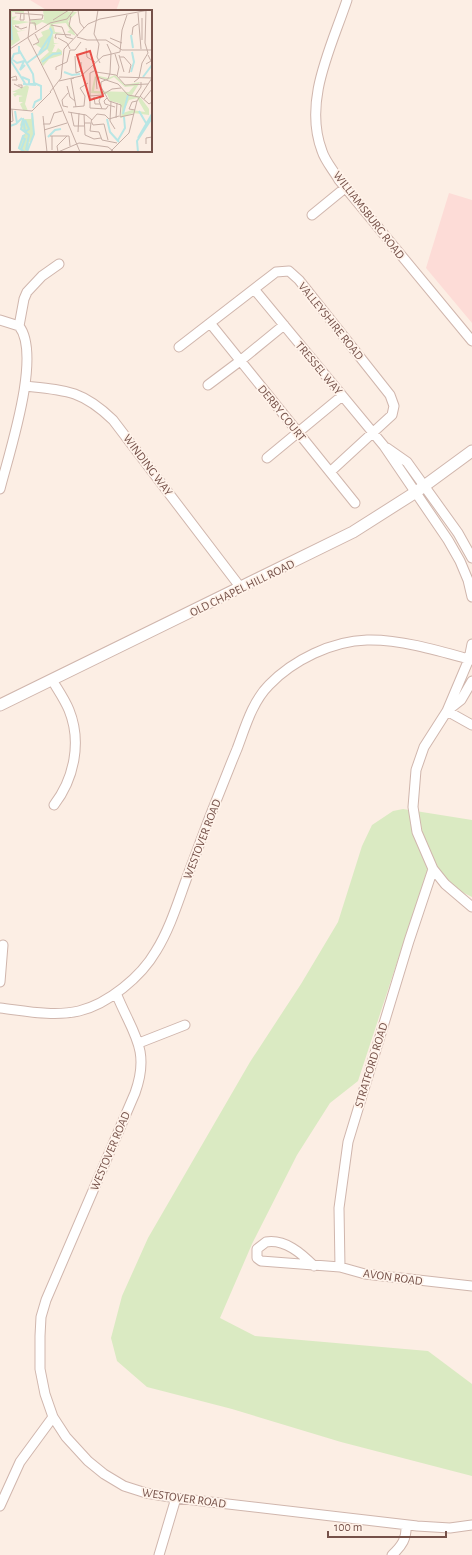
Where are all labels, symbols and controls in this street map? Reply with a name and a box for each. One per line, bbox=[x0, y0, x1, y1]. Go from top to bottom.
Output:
inset map bbox=[10, 10, 152, 152]
street label: WILLIAMSBURG ROAD bbox=[331, 169, 407, 261]
street label: VALLEYSHIRE ROAD bbox=[296, 280, 366, 362]
street label: TRESSEL WAY bbox=[293, 339, 345, 397]
street label: DERBY COURT bbox=[256, 383, 308, 443]
street label: WINDING WAY bbox=[121, 432, 175, 498]
street label: OLD CHAPEL HILL ROAD bbox=[188, 557, 296, 619]
street label: WESTOVER ROAD bbox=[181, 797, 223, 881]
street label: STRATFORD ROAD bbox=[352, 1021, 390, 1109]
street label: WESTOVER ROAD bbox=[88, 1109, 132, 1192]
street label: AVON ROAD bbox=[363, 1267, 424, 1287]
street label: WESTOVER ROAD bbox=[141, 1486, 227, 1510]
scale bar bbox=[328, 1513, 446, 1539]
text: 100 m bbox=[334, 1521, 362, 1533]

